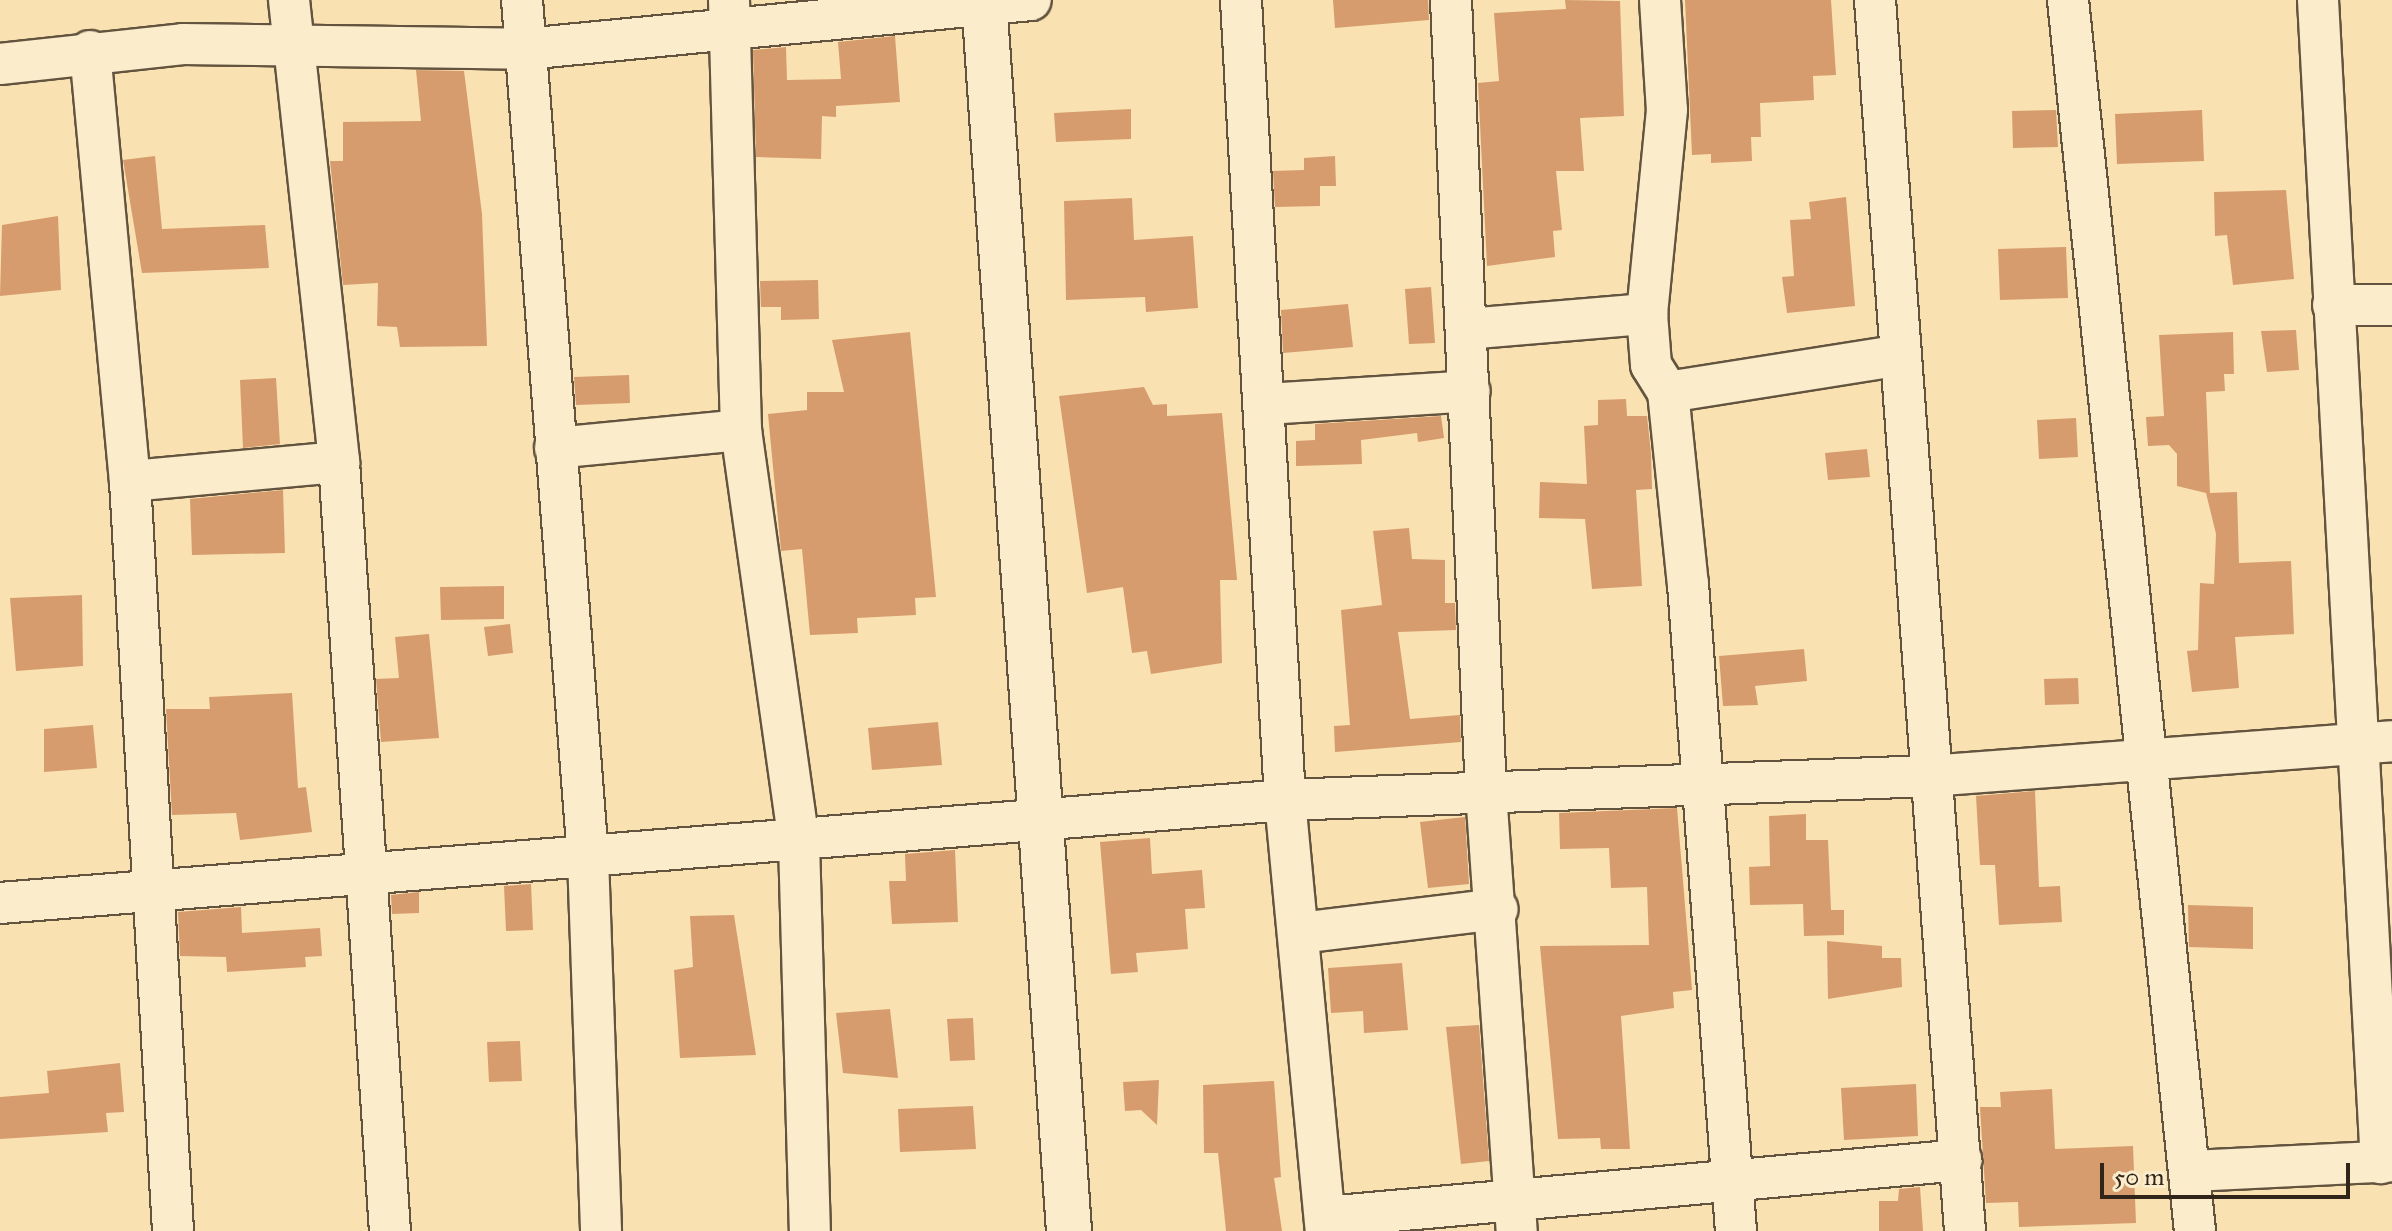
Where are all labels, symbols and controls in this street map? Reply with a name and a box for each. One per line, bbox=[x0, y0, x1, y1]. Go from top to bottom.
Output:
scale bar bbox=[2104, 1147, 2354, 1197]
text: 50 m bbox=[2114, 1162, 2164, 1192]

